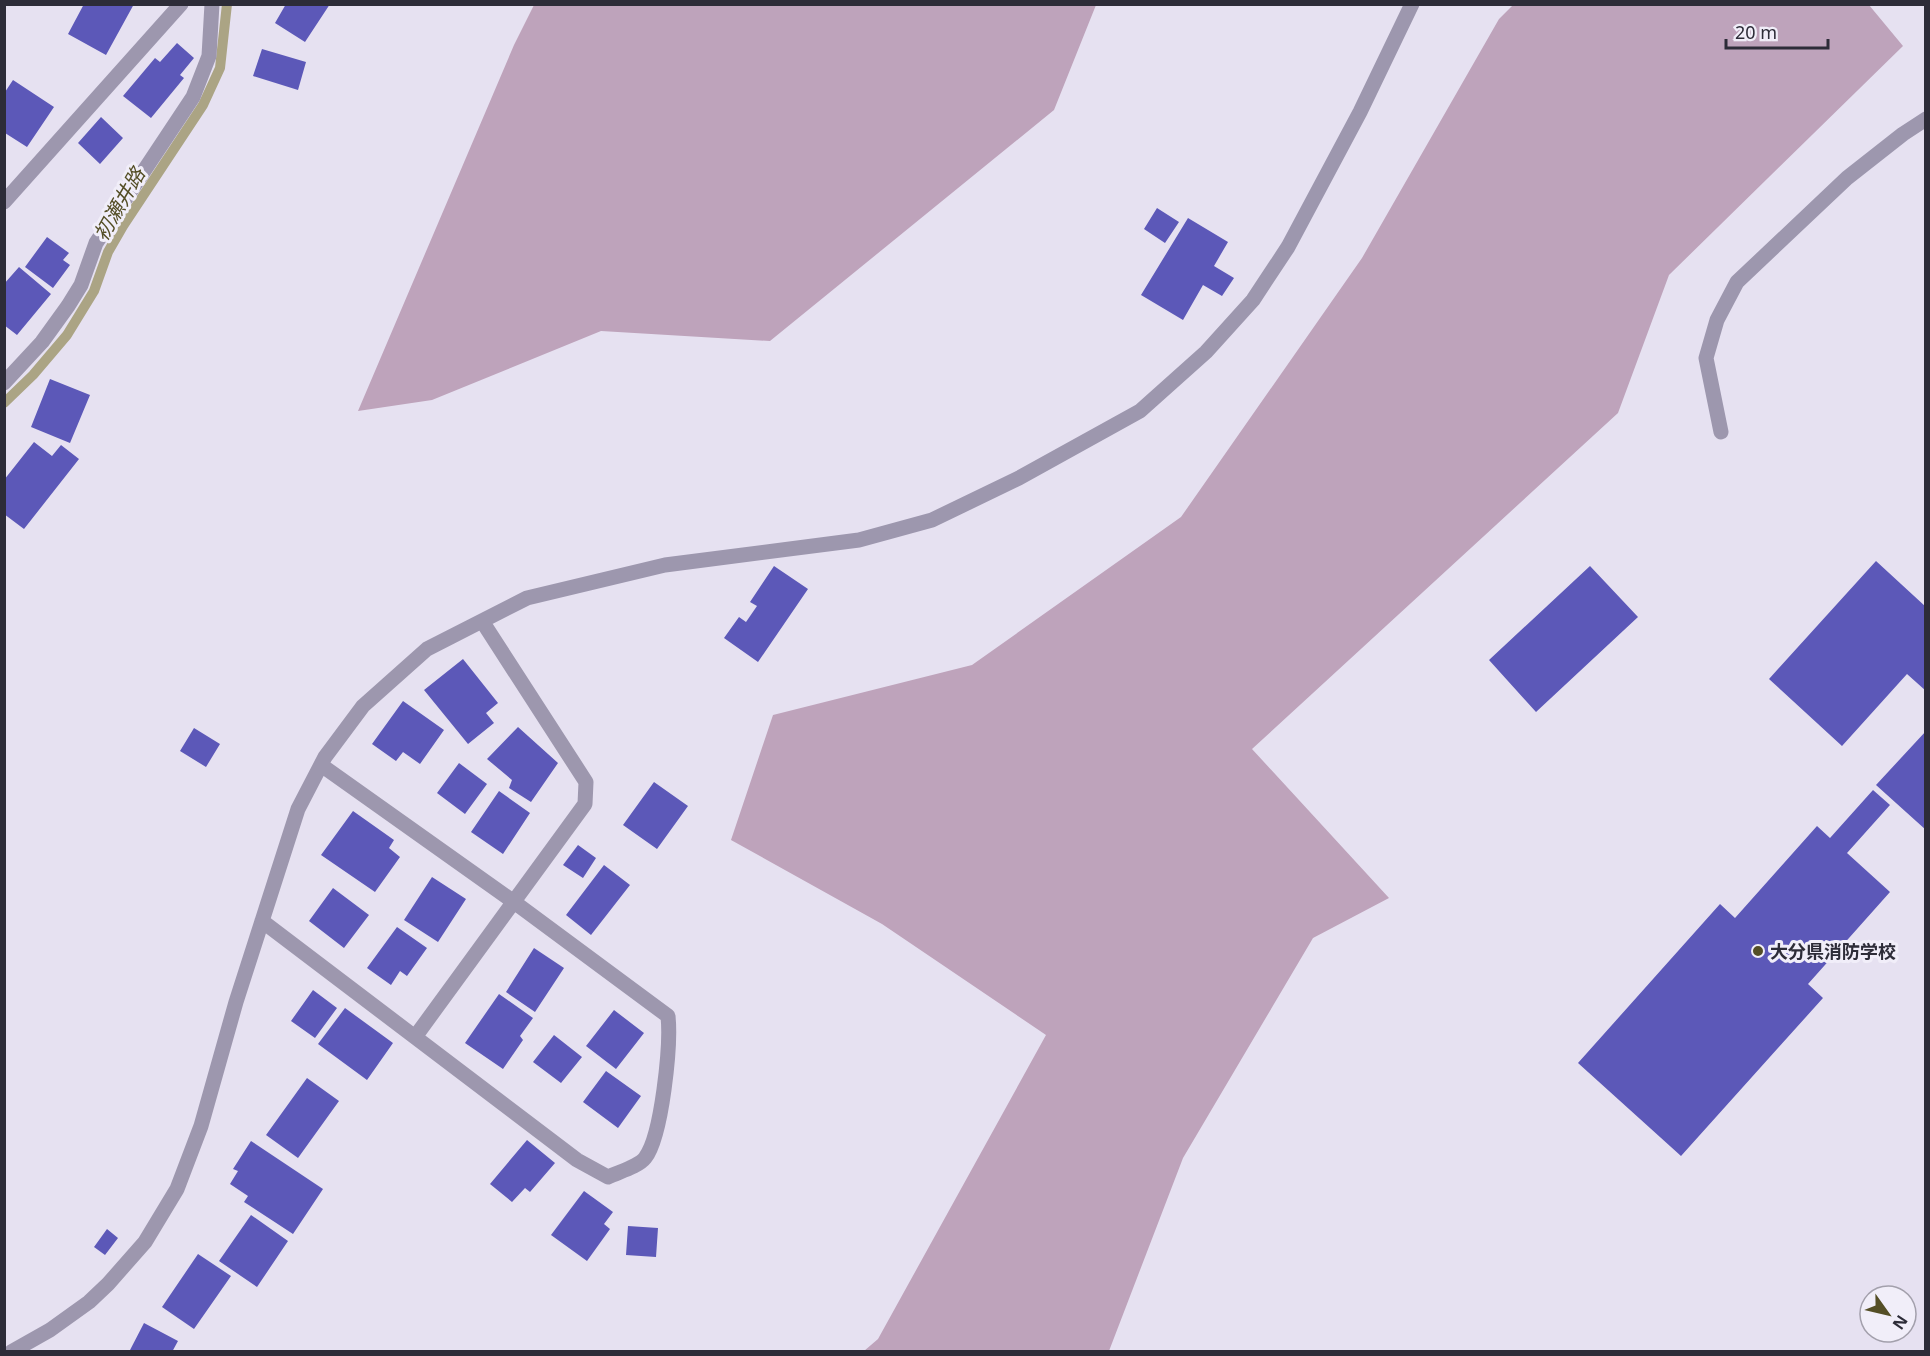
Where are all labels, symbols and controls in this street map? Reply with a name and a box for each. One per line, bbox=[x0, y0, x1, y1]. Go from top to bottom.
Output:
scale bar bbox=[1726, 12, 1828, 50]
text: 20 m bbox=[1735, 20, 1777, 44]
water label: 初瀬井路 bbox=[87, 161, 152, 245]
place label: 大分県消防学校 bbox=[1770, 939, 1896, 963]
marker: 大分県消防学校 bbox=[1751, 944, 1765, 958]
north arrow bbox=[1858, 1284, 1918, 1344]
text: N bbox=[1888, 1311, 1913, 1334]

